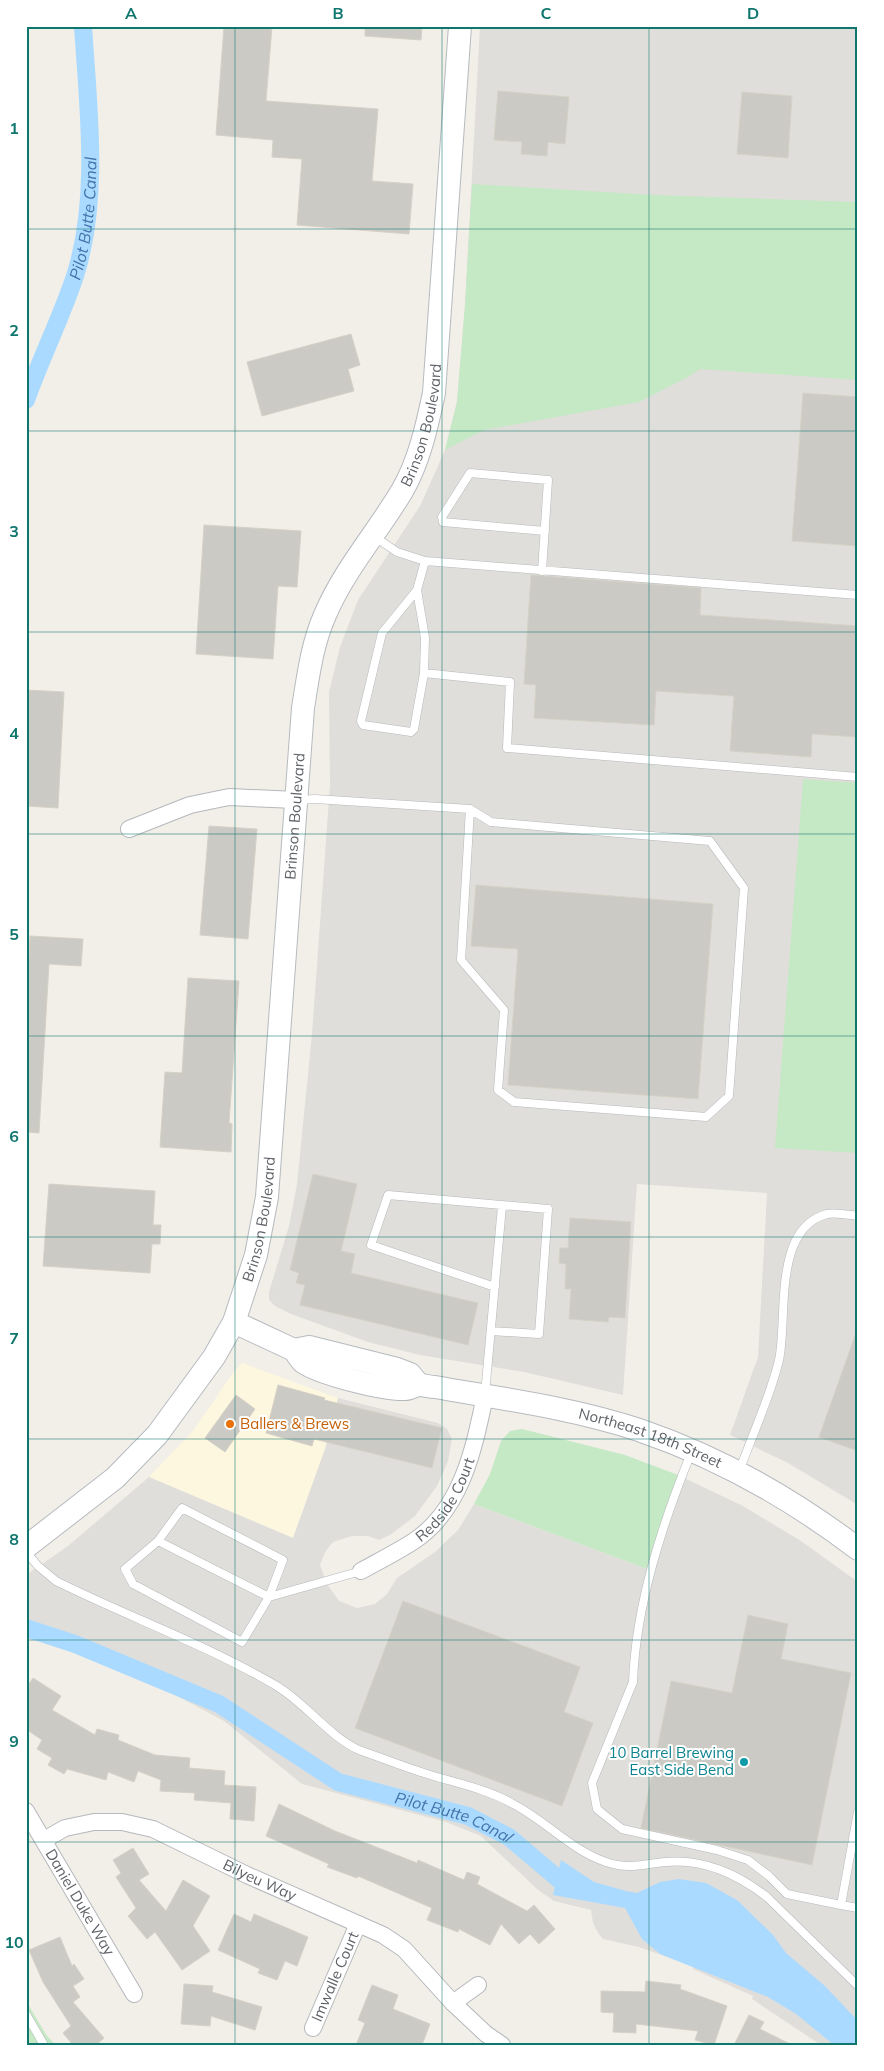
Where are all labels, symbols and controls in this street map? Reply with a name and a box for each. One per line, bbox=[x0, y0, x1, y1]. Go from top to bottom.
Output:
text: A bbox=[125, 3, 137, 23]
text: B bbox=[332, 3, 344, 23]
text: C bbox=[541, 3, 552, 23]
text: D bbox=[747, 3, 759, 23]
text: 1 bbox=[9, 118, 19, 138]
water label: Pilot Butte Canal bbox=[64, 157, 100, 282]
text: 2 bbox=[9, 320, 19, 340]
street label: Brinson Boulevard bbox=[396, 363, 445, 490]
text: 3 bbox=[9, 521, 19, 541]
text: 4 bbox=[9, 723, 19, 743]
street label: Brinson Boulevard bbox=[280, 752, 309, 880]
text: 5 bbox=[9, 924, 19, 944]
text: 6 bbox=[9, 1126, 19, 1146]
street label: Brinson Boulevard bbox=[238, 1156, 279, 1284]
text: 7 bbox=[9, 1328, 19, 1348]
street label: Northeast 18th Street bbox=[577, 1404, 725, 1472]
place label: Ballers & Brews bbox=[240, 1414, 349, 1433]
marker: Ballers & Brews bbox=[224, 1418, 236, 1430]
street label: Redside Court bbox=[411, 1455, 478, 1546]
text: 8 bbox=[9, 1529, 19, 1549]
text: 9 bbox=[9, 1731, 19, 1751]
place label: 10 Barrel Brewing East Side Bend bbox=[608, 1743, 734, 1779]
marker: 10 Barrel Brewing East Side Bend bbox=[738, 1756, 750, 1768]
water label: Pilot Butte Canal bbox=[393, 1787, 518, 1847]
street label: Daniel Duke Way bbox=[41, 1845, 119, 1959]
street label: Bilyeu Way bbox=[220, 1855, 300, 1905]
street label: Imwalle Court bbox=[307, 1928, 363, 2024]
text: 10 bbox=[4, 1932, 24, 1952]

